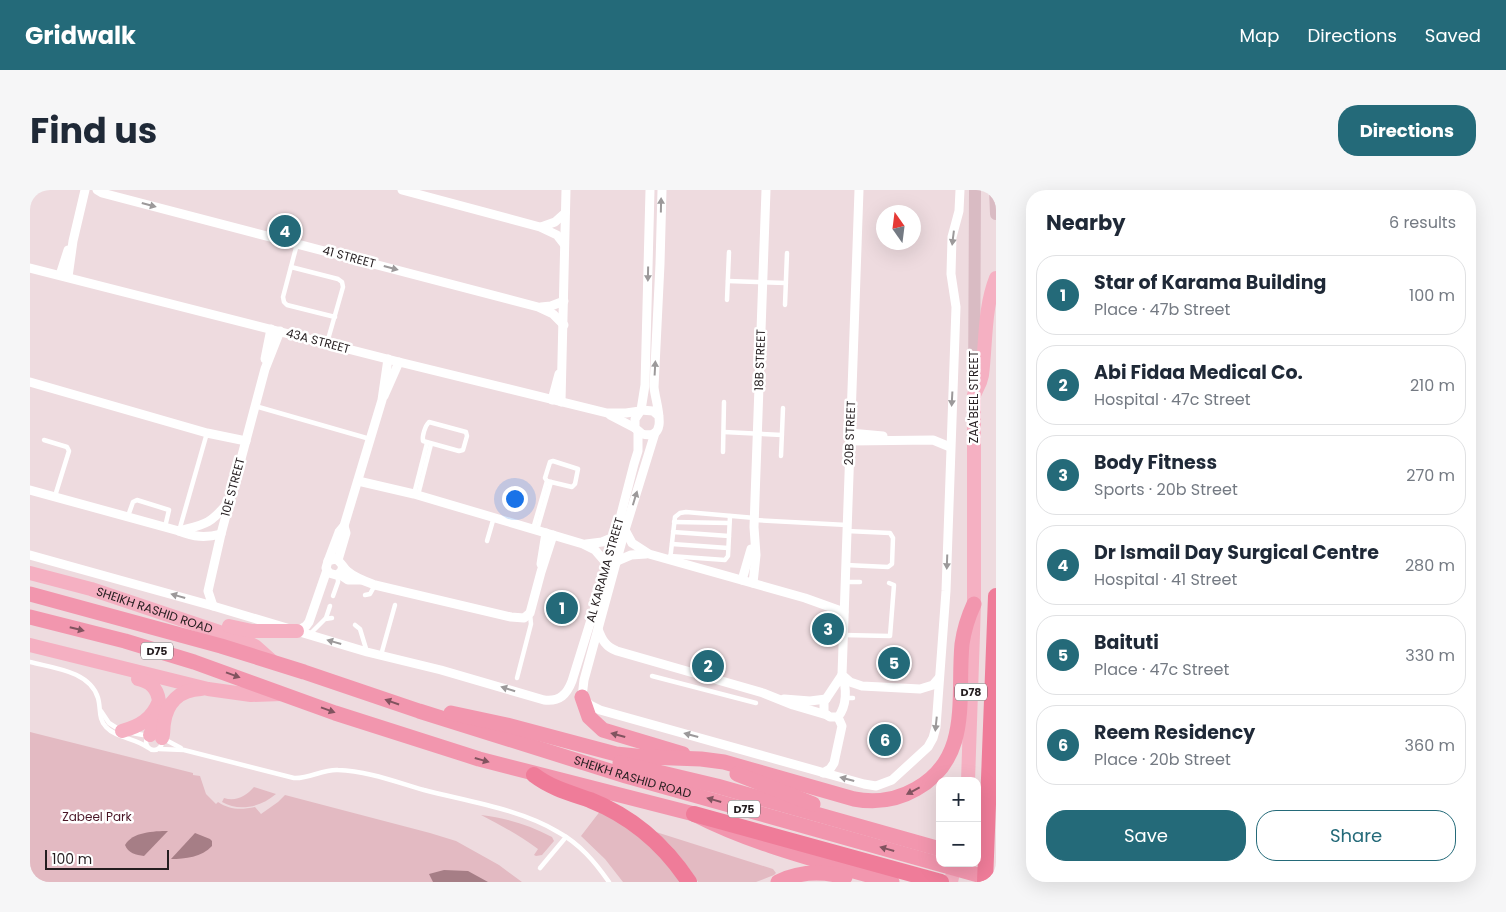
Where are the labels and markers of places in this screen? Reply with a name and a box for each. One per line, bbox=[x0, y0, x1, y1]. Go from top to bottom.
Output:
pin: 4 bbox=[269, 212, 301, 250]
pin: 1 bbox=[546, 589, 578, 627]
pin: 3 bbox=[812, 610, 844, 648]
pin: 5 bbox=[878, 644, 910, 682]
pin: 2 bbox=[692, 647, 724, 685]
pin: 6 bbox=[869, 721, 901, 759]

